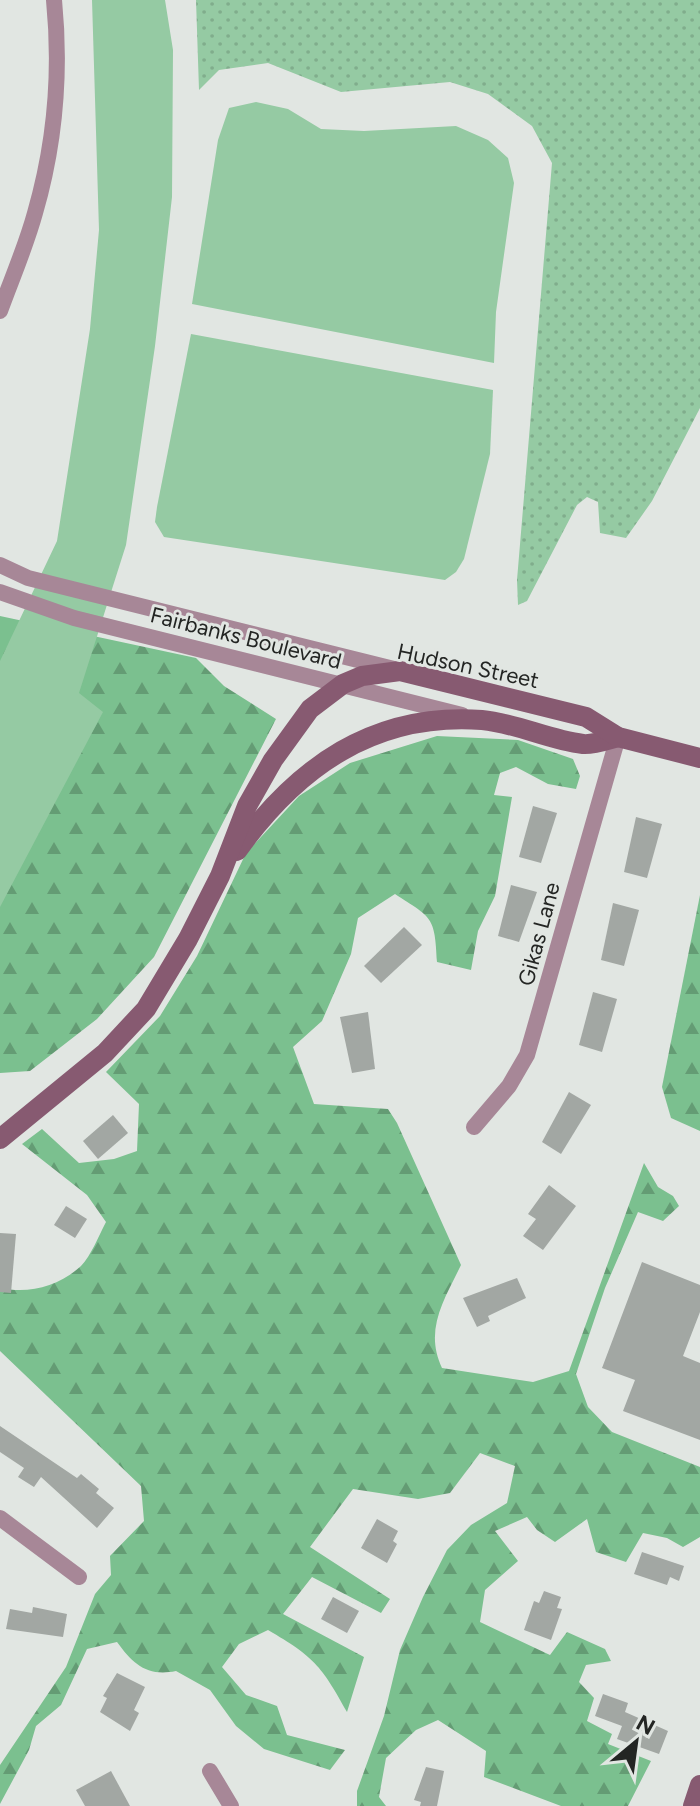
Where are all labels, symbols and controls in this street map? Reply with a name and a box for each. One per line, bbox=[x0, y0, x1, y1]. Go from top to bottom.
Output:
street label: Fairbanks Boulevard bbox=[148, 601, 344, 675]
street label: Hudson Street bbox=[395, 638, 541, 694]
street label: Gikas Lane bbox=[512, 879, 566, 989]
north arrow bbox=[596, 1702, 676, 1782]
text: N bbox=[631, 1709, 659, 1741]

